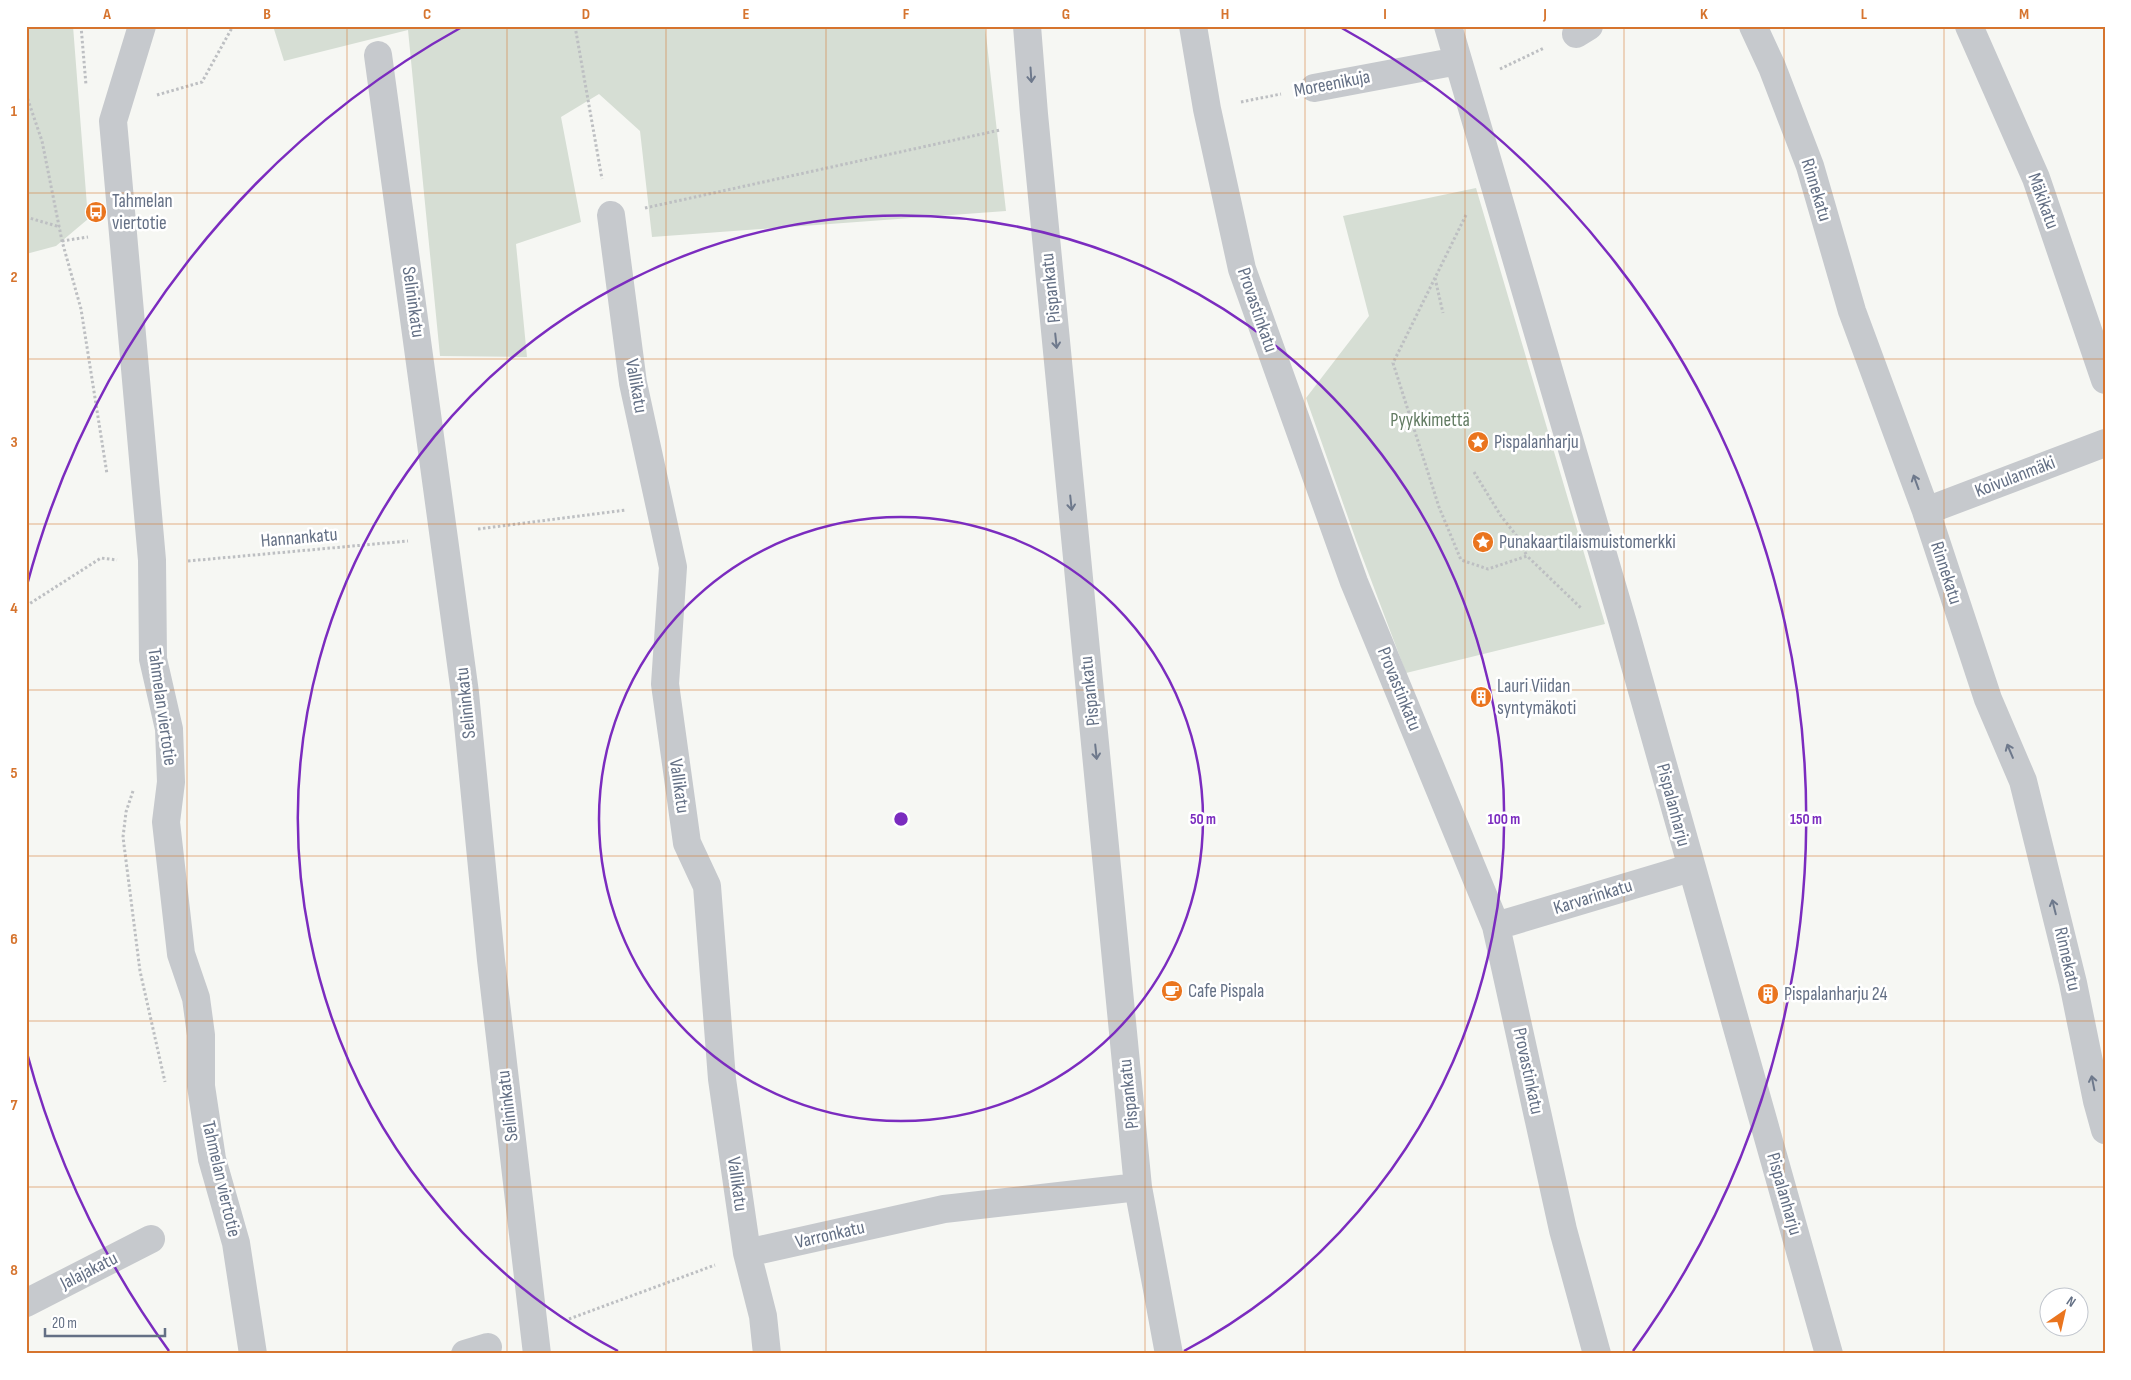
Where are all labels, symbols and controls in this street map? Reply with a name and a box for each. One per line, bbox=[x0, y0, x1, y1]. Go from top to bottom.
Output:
text: A bbox=[102, 5, 111, 24]
text: B bbox=[263, 5, 271, 24]
text: C bbox=[423, 5, 431, 24]
text: D bbox=[582, 5, 590, 24]
text: E bbox=[743, 5, 750, 24]
text: F bbox=[903, 5, 910, 24]
text: G bbox=[1062, 5, 1070, 24]
text: H bbox=[1221, 5, 1229, 24]
text: I bbox=[1383, 5, 1387, 24]
text: J bbox=[1542, 5, 1547, 24]
text: K bbox=[1700, 5, 1708, 24]
text: L bbox=[1861, 5, 1868, 24]
text: M bbox=[2019, 5, 2029, 24]
street label: Moreenikuja bbox=[1292, 65, 1372, 103]
one-way arrow bbox=[1026, 67, 1035, 83]
text: 1 bbox=[11, 102, 18, 121]
street label: Rinnekatu bbox=[1796, 156, 1836, 224]
street label: Mäkikatu bbox=[2022, 170, 2064, 232]
place label: Tahmelan viertotie bbox=[112, 190, 173, 235]
bus stop icon: Tahmelan viertotie bbox=[84, 200, 108, 224]
street label: Pispankatu bbox=[1036, 252, 1066, 324]
street label: Selininkatu bbox=[397, 265, 429, 339]
street label: Provastinkatu bbox=[1232, 265, 1282, 355]
text: 2 bbox=[10, 268, 18, 287]
one-way arrow bbox=[1051, 333, 1061, 349]
street label: Vallikatu bbox=[620, 357, 652, 415]
park label: Pyykkimettä bbox=[1390, 409, 1470, 432]
place icon: Pispalanharju bbox=[1466, 430, 1490, 454]
place label: Pispalanharju bbox=[1494, 431, 1579, 454]
text: 3 bbox=[10, 433, 18, 452]
street label: Koivulanmäki bbox=[1972, 451, 2058, 503]
one-way arrow bbox=[1911, 475, 1920, 491]
one-way arrow bbox=[1067, 495, 1076, 511]
street label: Hannankatu bbox=[260, 523, 338, 553]
place icon: Punakaartilaismuistomerkki bbox=[1471, 530, 1495, 554]
place label: Punakaartilaismuistomerkki bbox=[1499, 531, 1676, 554]
street label: Rinnekatu bbox=[1925, 539, 1967, 607]
text: 4 bbox=[10, 599, 18, 618]
street label: Provastinkatu bbox=[1372, 644, 1426, 734]
street label: Tahmelan viertotie bbox=[142, 647, 182, 767]
street label: Pispankatu bbox=[1075, 655, 1105, 727]
street label: Selininkatu bbox=[451, 666, 481, 740]
place label: Lauri Viidan syntymäkoti bbox=[1497, 675, 1576, 720]
building icon: Lauri Viidan syntymäkoti bbox=[1469, 685, 1493, 709]
one-way arrow bbox=[1091, 743, 1100, 759]
one-way arrow bbox=[2005, 744, 2015, 759]
street label: Vallikatu bbox=[664, 757, 694, 815]
street label: Pispalanharju bbox=[1651, 761, 1695, 849]
text: 5 bbox=[10, 764, 18, 783]
centre of rings bbox=[892, 810, 910, 828]
text: 50 m bbox=[1190, 810, 1216, 829]
text: 100 m bbox=[1488, 810, 1520, 829]
text: 150 m bbox=[1790, 810, 1822, 829]
street label: Karvarinkatu bbox=[1551, 874, 1635, 920]
one-way arrow bbox=[2049, 900, 2058, 916]
street label: Rinnekatu bbox=[2049, 925, 2085, 993]
text: 6 bbox=[10, 930, 18, 949]
cafe icon: Cafe Pispala bbox=[1160, 979, 1184, 1003]
place label: Cafe Pispala bbox=[1188, 980, 1264, 1003]
building icon: Pispalanharju 24 bbox=[1756, 982, 1780, 1006]
place label: Pispalanharju 24 bbox=[1784, 983, 1887, 1006]
street label: Provastinkatu bbox=[1508, 1026, 1548, 1116]
street label: Pispankatu bbox=[1114, 1058, 1144, 1130]
street label: Selininkatu bbox=[492, 1069, 524, 1143]
one-way arrow bbox=[2088, 1075, 2097, 1091]
text: 7 bbox=[11, 1096, 18, 1115]
street label: Tahmelan viertotie bbox=[196, 1119, 246, 1239]
street label: Pispalanharju bbox=[1761, 1150, 1807, 1238]
street label: Vallikatu bbox=[722, 1155, 752, 1213]
street label: Varronkatu bbox=[793, 1216, 867, 1254]
street label: Jalajakatu bbox=[56, 1247, 121, 1296]
text: 8 bbox=[10, 1261, 18, 1280]
north arrow bbox=[2038, 1288, 2088, 1338]
text: N bbox=[2063, 1292, 2079, 1311]
scale bar bbox=[45, 1305, 165, 1337]
text: 20 m bbox=[52, 1314, 77, 1333]

